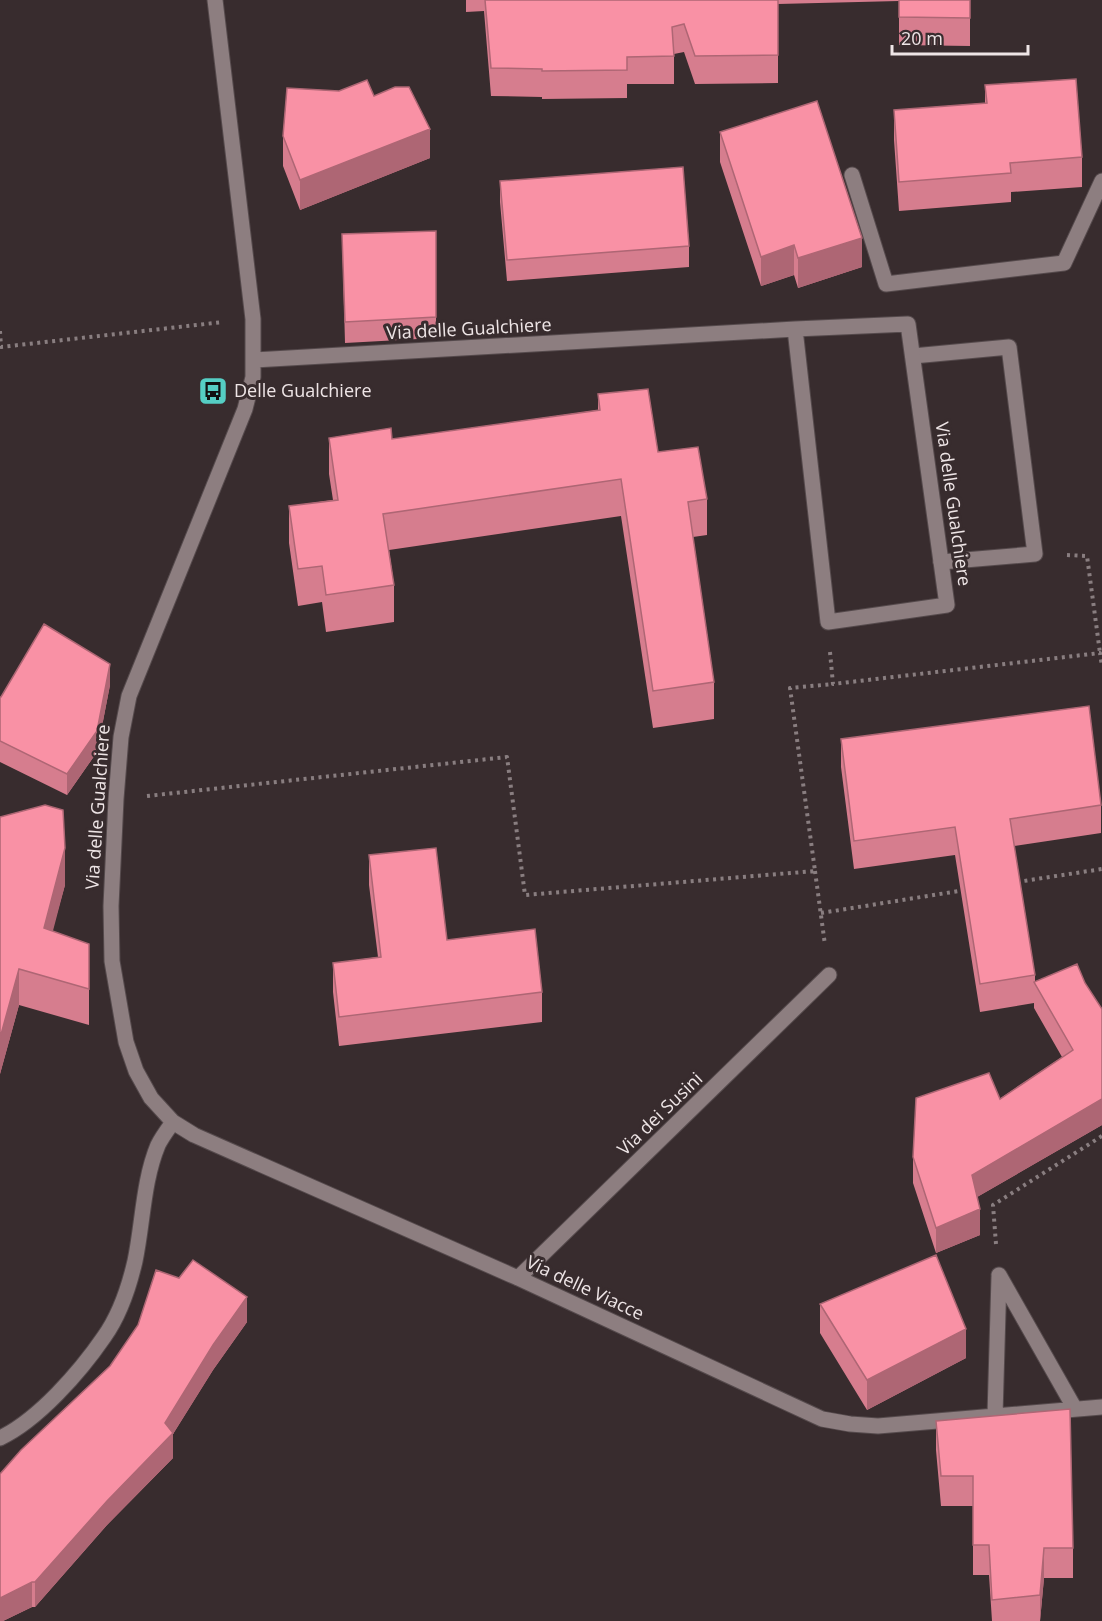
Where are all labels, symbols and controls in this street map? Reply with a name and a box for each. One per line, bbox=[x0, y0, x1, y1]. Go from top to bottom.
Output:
scale bar bbox=[892, 18, 1028, 56]
text: 20 m bbox=[901, 26, 943, 50]
street label: Via delle Gualchiere bbox=[386, 312, 552, 344]
bus stop icon: Delle Gualchiere bbox=[197, 375, 229, 407]
place label: Delle Gualchiere bbox=[234, 378, 372, 402]
street label: Via delle Gualchiere bbox=[931, 420, 977, 587]
street label: Via delle Gualchiere bbox=[79, 724, 115, 890]
street label: Via dei Susini bbox=[611, 1066, 707, 1160]
street label: Via delle Viacce bbox=[523, 1249, 648, 1325]

